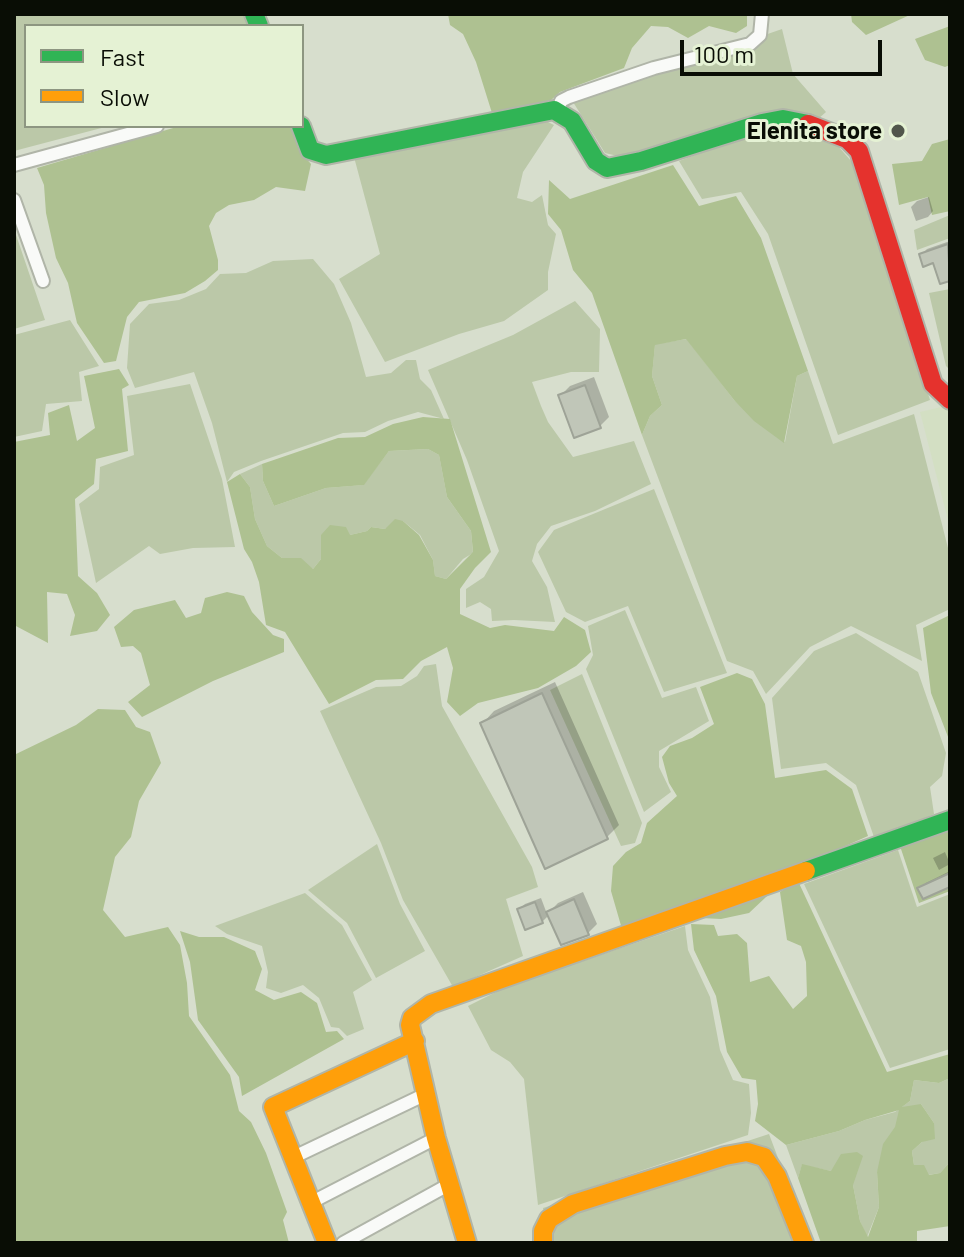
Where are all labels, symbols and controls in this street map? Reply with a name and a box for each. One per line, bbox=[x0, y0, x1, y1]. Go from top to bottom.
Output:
legend bbox=[24, 24, 304, 128]
scale bar bbox=[684, 24, 886, 74]
text: 100 m bbox=[694, 39, 754, 68]
text: Fast bbox=[100, 42, 145, 71]
text: Slow bbox=[100, 82, 149, 111]
place label: Elenita store bbox=[747, 117, 882, 145]
marker: Elenita store bbox=[889, 122, 907, 140]

